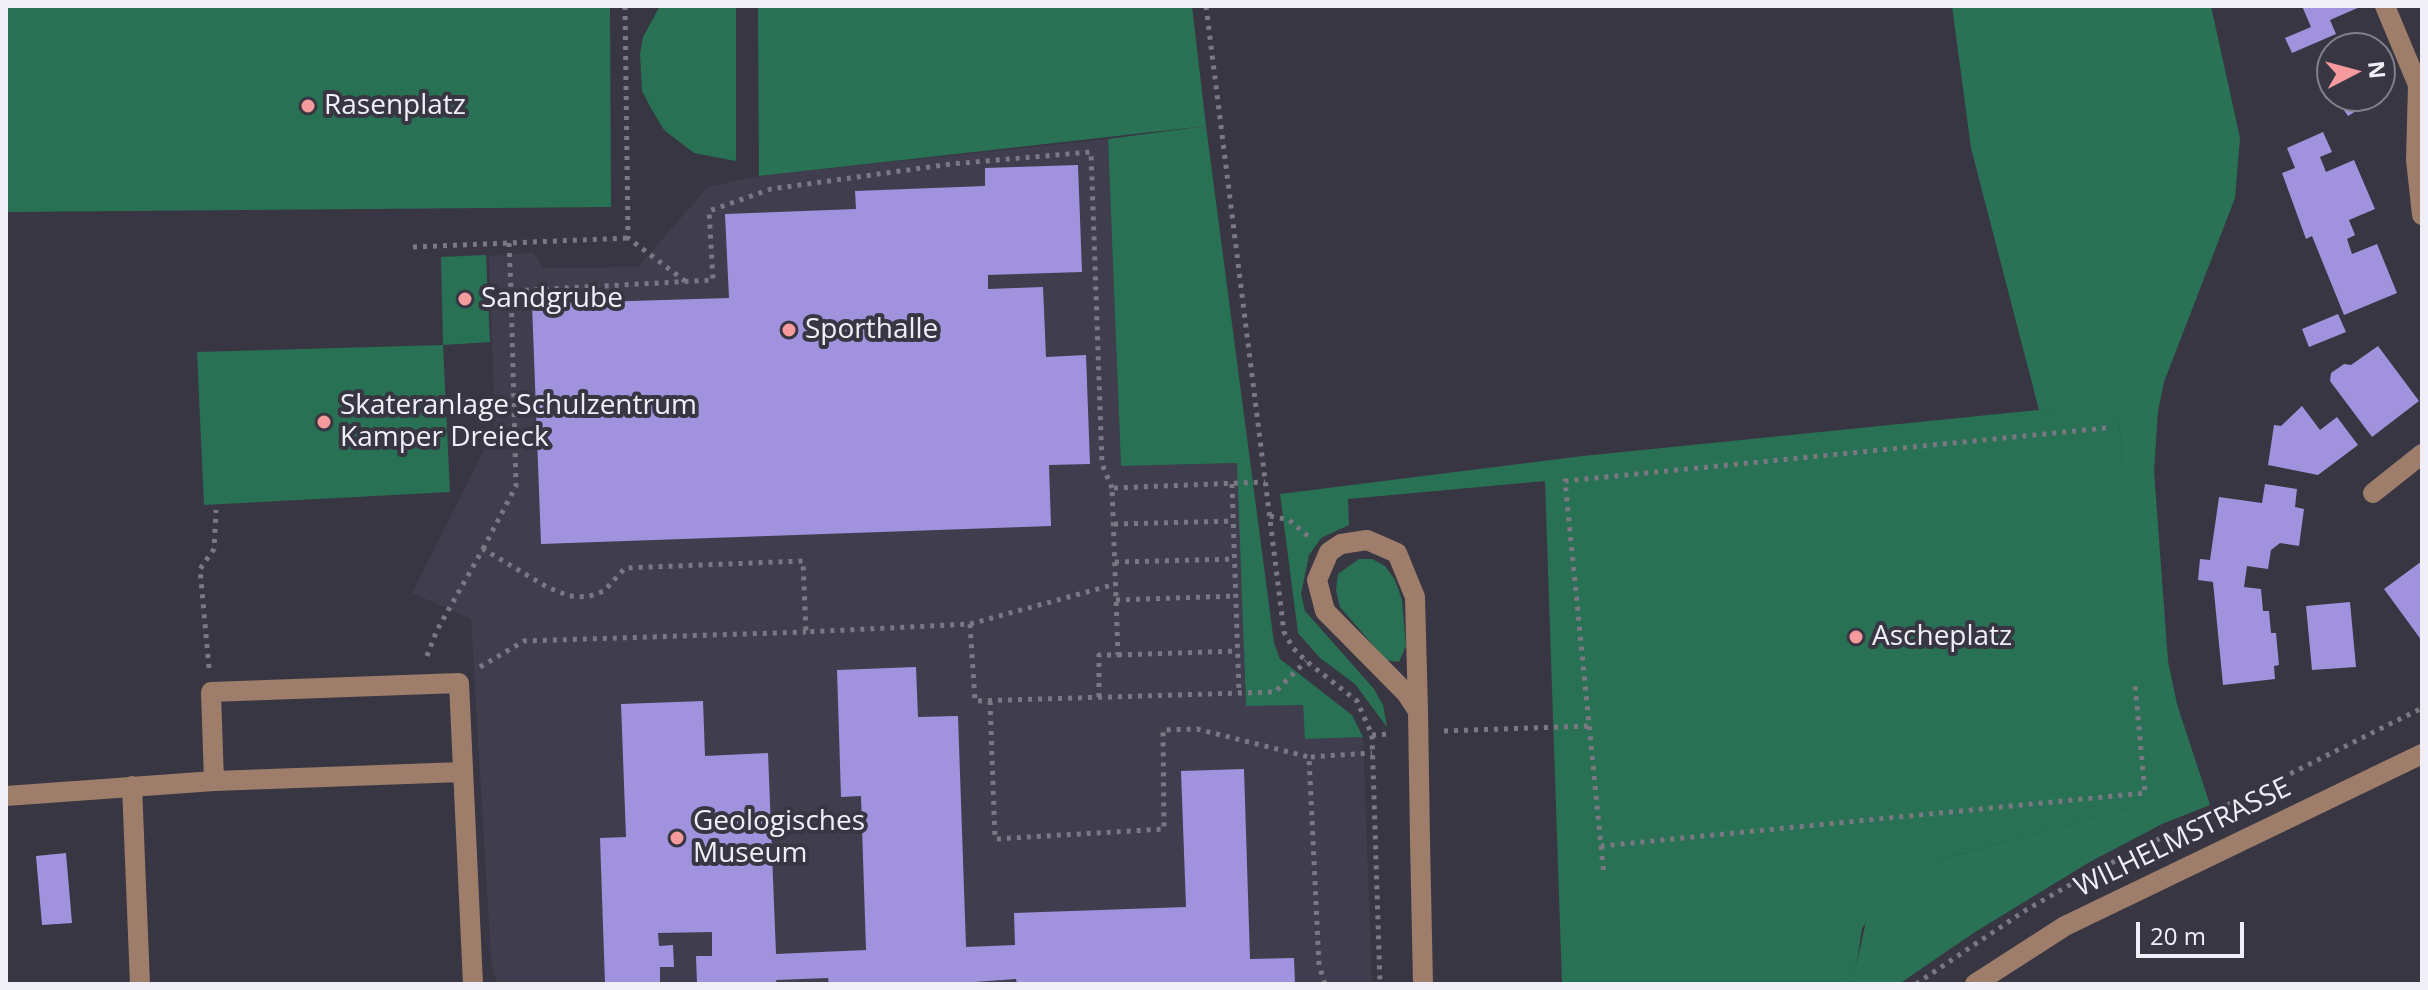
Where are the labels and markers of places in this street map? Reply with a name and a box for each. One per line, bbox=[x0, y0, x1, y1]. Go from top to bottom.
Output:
place label: Rasenplatz bbox=[324, 89, 466, 123]
marker: Rasenplatz bbox=[299, 97, 317, 115]
place label: Sandgrube bbox=[481, 282, 623, 316]
marker: Sandgrube bbox=[456, 290, 474, 308]
place label: Sporthalle bbox=[805, 313, 938, 347]
marker: Sporthalle bbox=[780, 321, 798, 339]
place label: Skateranlage Schulzentrum Kamper Dreieck bbox=[340, 389, 697, 455]
marker: Skateranlage Schulzentrum Kamper Dreieck bbox=[315, 413, 333, 431]
place label: Ascheplatz bbox=[1872, 620, 2012, 654]
marker: Ascheplatz bbox=[1847, 628, 1865, 646]
place label: Geologisches Museum bbox=[693, 805, 865, 871]
marker: Geologisches Museum bbox=[668, 829, 686, 847]

